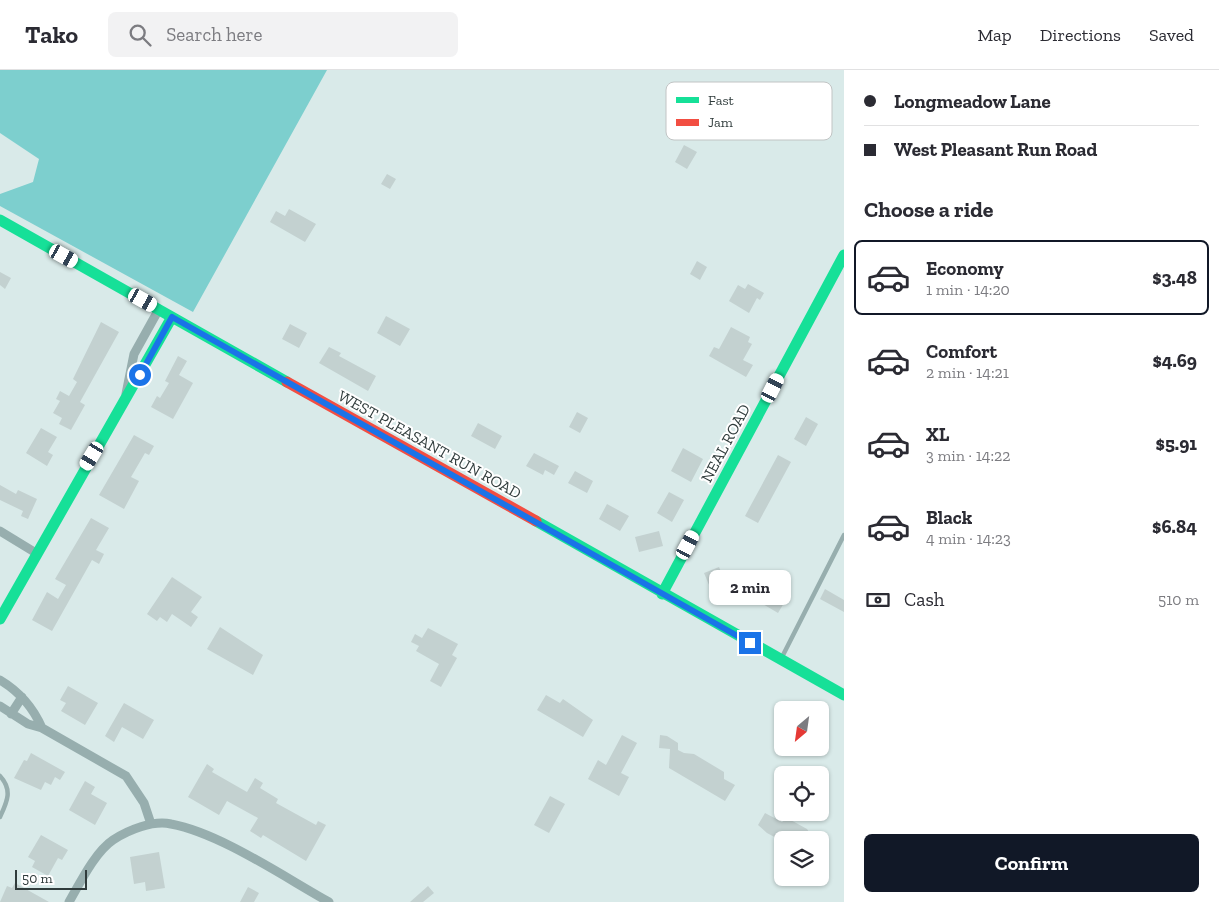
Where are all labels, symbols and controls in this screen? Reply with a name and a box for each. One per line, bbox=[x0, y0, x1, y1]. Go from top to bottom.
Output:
search box bbox=[108, 12, 458, 57]
text: Tako bbox=[25, 20, 78, 49]
icon: search bbox=[126, 21, 154, 49]
text: Search here bbox=[166, 23, 262, 46]
text: Map bbox=[977, 24, 1012, 46]
text: Directions bbox=[1040, 24, 1121, 46]
text: Saved bbox=[1149, 24, 1194, 46]
legend bbox=[666, 82, 832, 140]
text: Longmeadow Lane bbox=[894, 90, 1051, 113]
text: Fast bbox=[708, 92, 735, 109]
text: Jam bbox=[708, 114, 733, 131]
text: West Pleasant Run Road bbox=[894, 138, 1097, 161]
text: Choose a ride bbox=[864, 196, 994, 223]
car bbox=[47, 242, 80, 270]
icon: car bbox=[866, 255, 911, 300]
text: Economy bbox=[926, 257, 1004, 280]
text: $3.48 bbox=[1152, 266, 1197, 289]
text: 1 min · 14:20 bbox=[926, 280, 1010, 299]
car bbox=[126, 286, 159, 314]
icon: car bbox=[866, 338, 911, 383]
text: Comfort bbox=[926, 340, 997, 363]
text: $4.69 bbox=[1152, 349, 1197, 372]
text: 2 min · 14:21 bbox=[926, 363, 1009, 382]
route start bbox=[129, 364, 151, 386]
car bbox=[759, 371, 786, 405]
street label: WEST PLEASANT RUN ROAD bbox=[335, 386, 525, 503]
street label: NEAL ROAD bbox=[697, 401, 754, 486]
icon: car bbox=[866, 421, 911, 466]
text: XL bbox=[926, 423, 949, 446]
text: $5.91 bbox=[1156, 432, 1197, 455]
car bbox=[77, 439, 106, 473]
text: 3 min · 14:22 bbox=[926, 446, 1011, 465]
icon: car bbox=[866, 504, 911, 549]
text: Black bbox=[926, 506, 972, 529]
text: $6.84 bbox=[1152, 515, 1197, 538]
car bbox=[674, 528, 701, 562]
text: 4 min · 14:23 bbox=[926, 529, 1011, 548]
callout: 2 min bbox=[709, 570, 791, 606]
text: 2 min bbox=[730, 578, 770, 597]
icon: cash bbox=[864, 586, 892, 614]
text: Cash bbox=[904, 588, 944, 611]
text: 510 m bbox=[1158, 590, 1199, 609]
route end bbox=[739, 632, 761, 654]
north arrow bbox=[774, 701, 829, 756]
map controls bbox=[774, 701, 829, 886]
button: locate bbox=[774, 766, 829, 821]
button: layers bbox=[774, 831, 829, 886]
button: Confirm bbox=[864, 834, 1199, 892]
scale bar bbox=[15, 867, 88, 890]
text: 50 m bbox=[22, 870, 53, 887]

